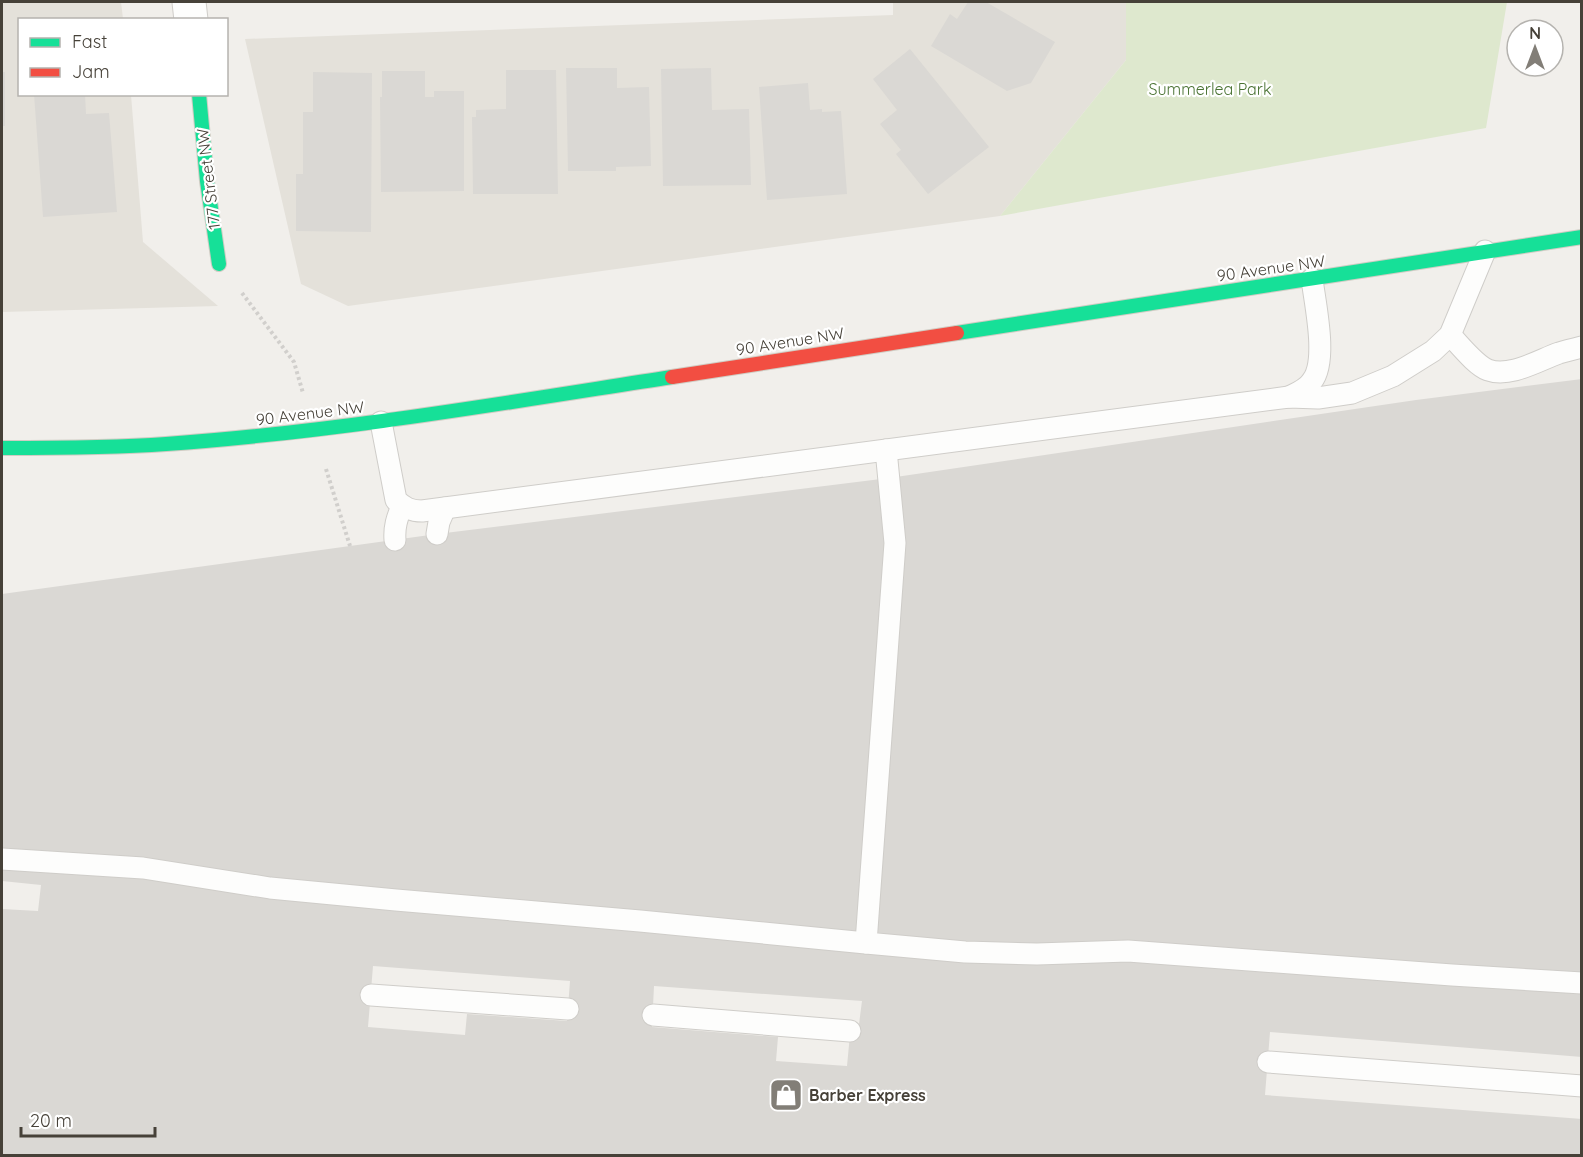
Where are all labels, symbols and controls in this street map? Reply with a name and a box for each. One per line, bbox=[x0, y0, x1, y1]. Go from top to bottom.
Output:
legend bbox=[18, 18, 228, 96]
north arrow bbox=[1505, 18, 1565, 78]
text: N bbox=[1529, 23, 1541, 43]
text: Fast bbox=[72, 30, 107, 53]
text: Jam bbox=[72, 60, 110, 83]
park label: Summerlea Park bbox=[1148, 79, 1272, 99]
street label: 177 Street NW bbox=[192, 127, 224, 231]
street label: 90 Avenue NW bbox=[1216, 251, 1326, 285]
street label: 90 Avenue NW bbox=[735, 323, 845, 359]
street label: 90 Avenue NW bbox=[255, 396, 365, 430]
shop icon: Barber Express bbox=[768, 1077, 804, 1113]
place label: Barber Express bbox=[809, 1085, 926, 1105]
scale bar bbox=[21, 1100, 154, 1138]
text: 20 m bbox=[30, 1109, 72, 1132]

